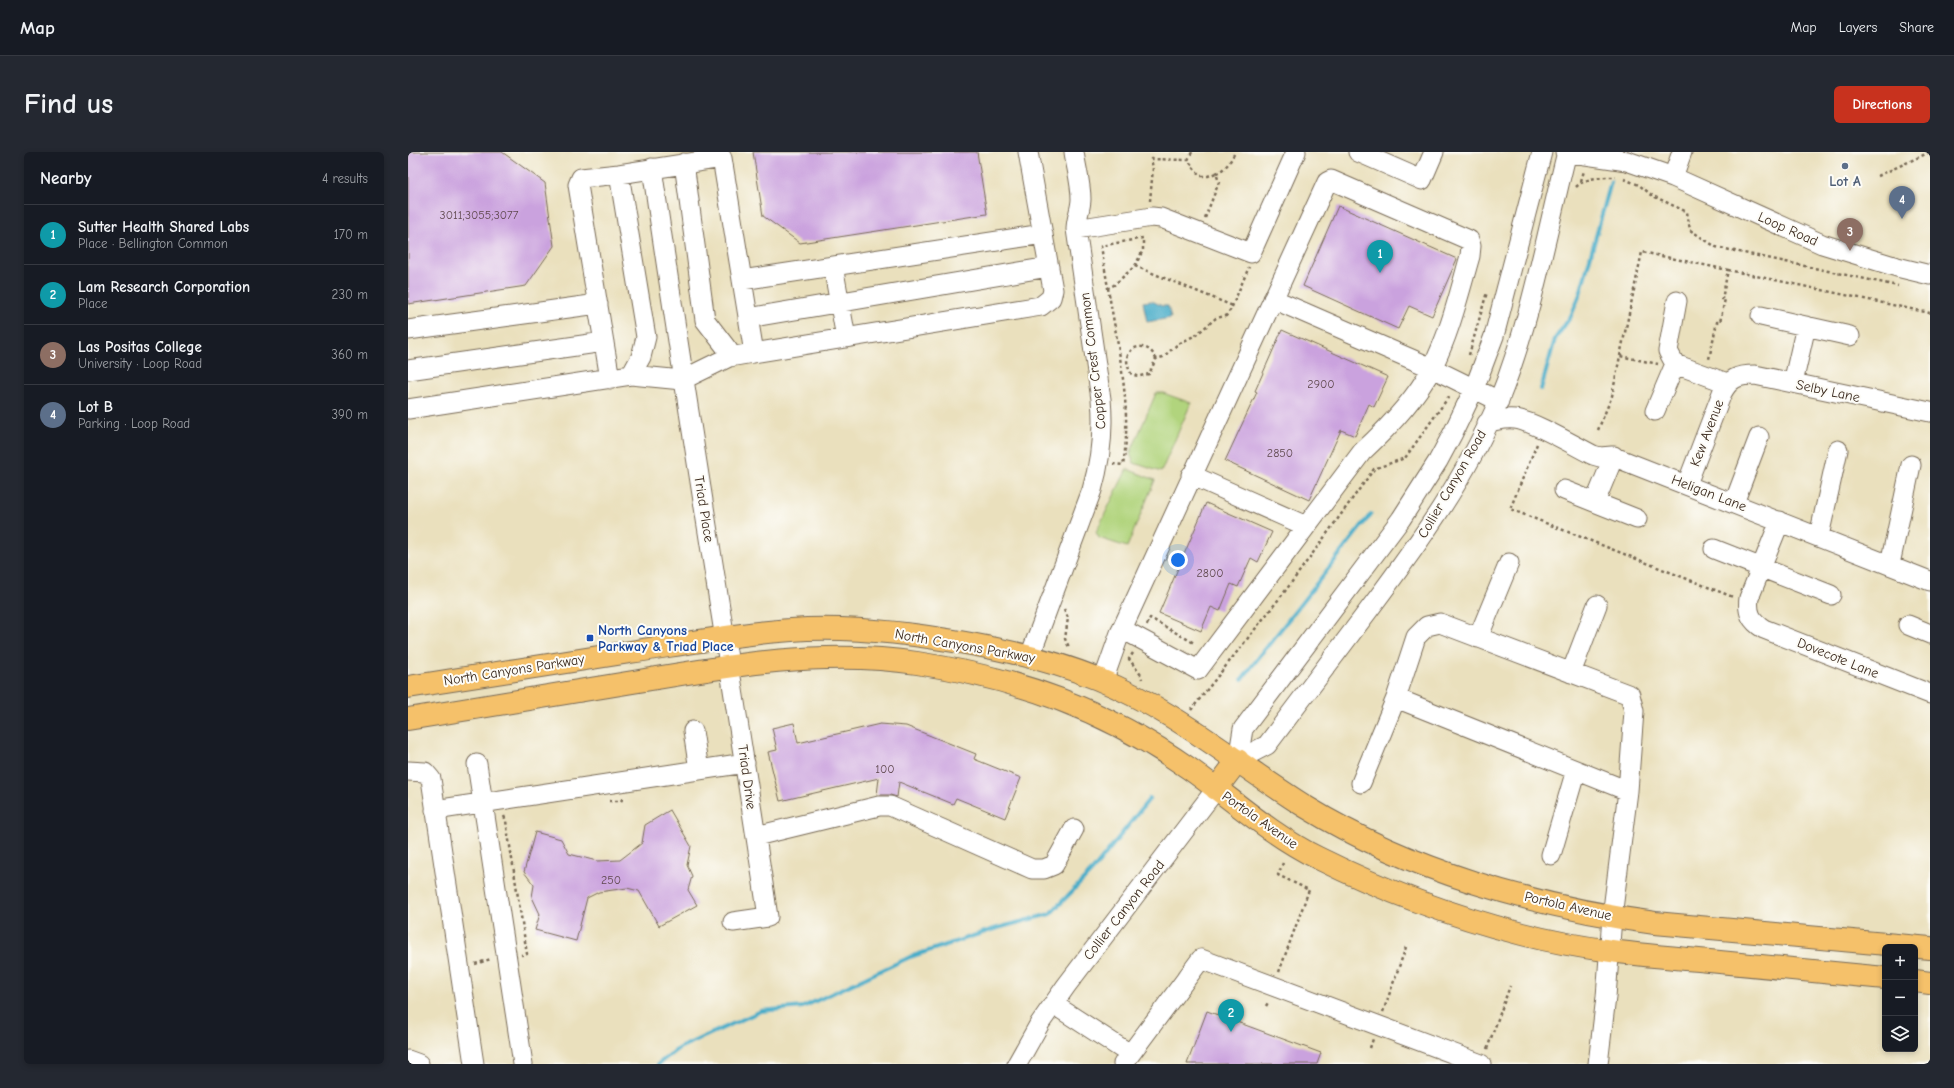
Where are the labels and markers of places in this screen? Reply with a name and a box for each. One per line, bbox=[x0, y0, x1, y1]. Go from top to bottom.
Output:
marker: Lot A bbox=[1840, 161, 1850, 171]
place label: Lot A bbox=[1829, 173, 1861, 190]
pin: 4 bbox=[1889, 186, 1915, 219]
pin: 3 bbox=[1837, 218, 1863, 251]
pin: 1 bbox=[1367, 240, 1393, 273]
place label: North Canyons Parkway & Triad Place bbox=[598, 622, 734, 655]
marker: North Canyons Parkway & Triad Place bbox=[585, 633, 595, 643]
pin: 2 bbox=[1218, 999, 1244, 1032]

